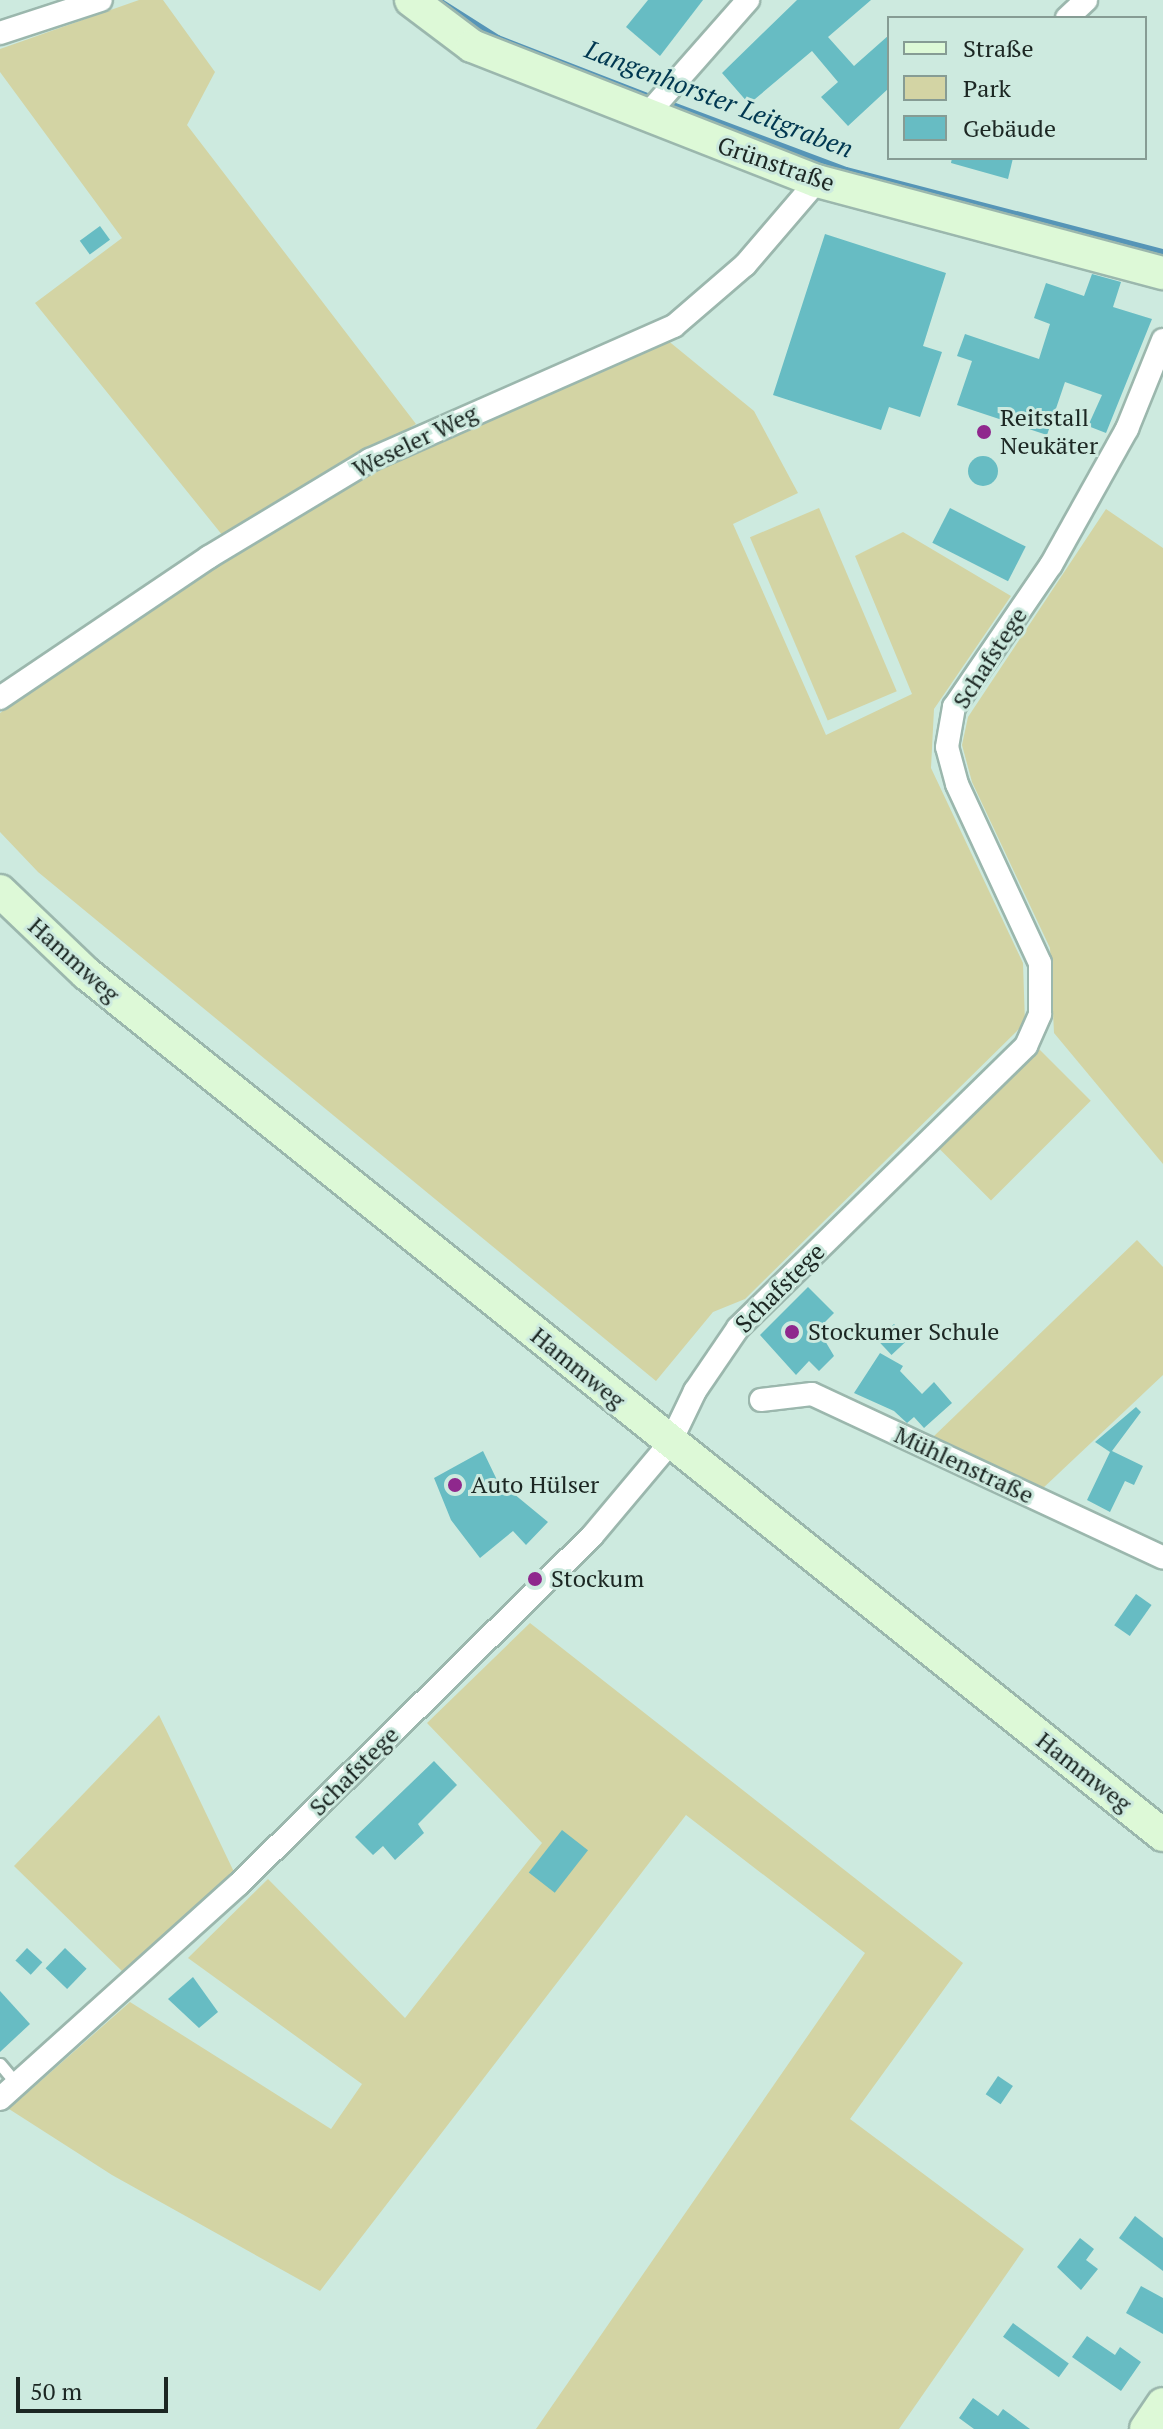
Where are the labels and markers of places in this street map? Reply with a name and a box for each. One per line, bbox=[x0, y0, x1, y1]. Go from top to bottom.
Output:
place label: Reitstall Neukäter bbox=[1000, 404, 1098, 460]
marker: Reitstall Neukäter bbox=[975, 423, 993, 441]
place label: Stockumer Schule bbox=[808, 1318, 999, 1346]
marker: Stockumer Schule bbox=[783, 1323, 801, 1341]
place label: Auto Hülser bbox=[471, 1471, 599, 1499]
marker: Auto Hülser bbox=[446, 1476, 464, 1494]
place label: Stockum bbox=[551, 1565, 644, 1593]
marker: Stockum bbox=[526, 1570, 544, 1588]

